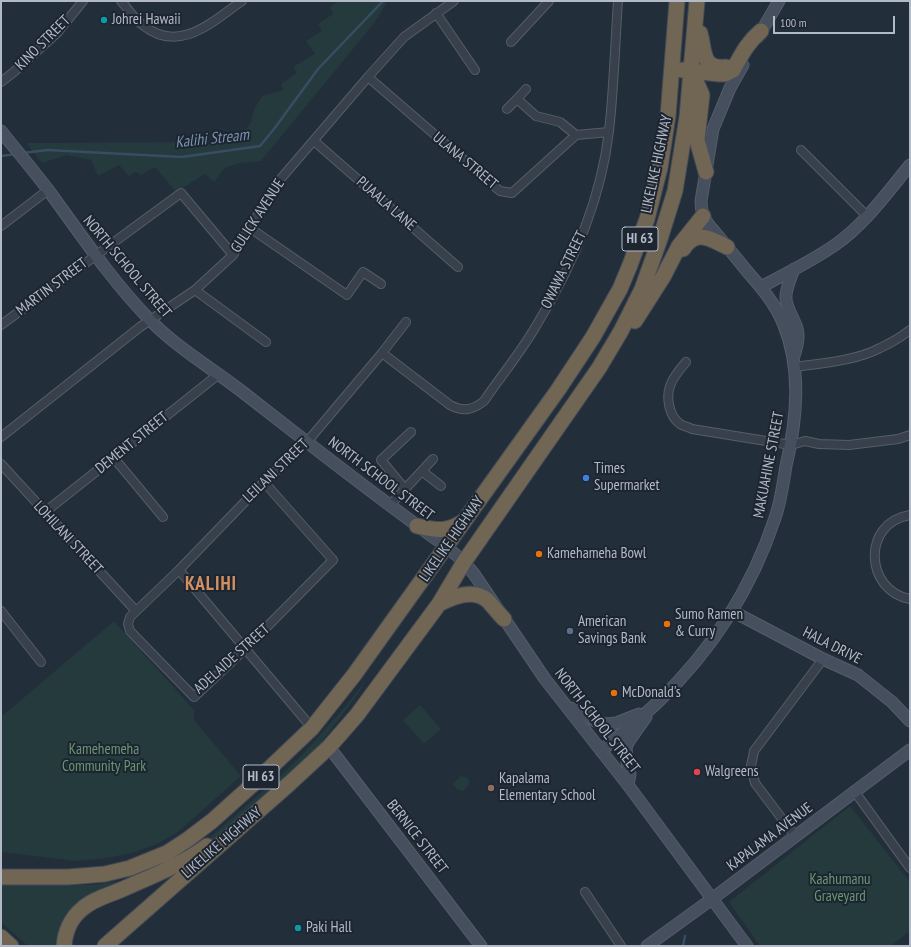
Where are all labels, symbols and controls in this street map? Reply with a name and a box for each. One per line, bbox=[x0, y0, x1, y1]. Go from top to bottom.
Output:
scale bar bbox=[775, 8, 897, 34]
place label: Johrei Hawaii bbox=[112, 11, 181, 29]
street label: KINO STREET bbox=[12, 12, 74, 74]
marker: Johrei Hawaii bbox=[99, 15, 109, 25]
text: 100 m bbox=[780, 15, 807, 30]
street label: LIKELIKE HIGHWAY bbox=[638, 113, 676, 215]
water label: Kalihi Stream bbox=[174, 126, 250, 152]
street label: ULANA STREET bbox=[429, 129, 501, 193]
street label: PUAALA LANE bbox=[352, 173, 420, 235]
street label: GULICK AVENUE bbox=[227, 176, 289, 256]
street label: NORTH SCHOOL STREET bbox=[79, 212, 175, 322]
road number: HI 63 bbox=[622, 227, 658, 251]
street label: OWAWA STREET bbox=[537, 228, 591, 312]
street label: MARTIN STREET bbox=[13, 254, 91, 320]
street label: DEMENT STREET bbox=[92, 408, 172, 478]
street label: MAKUAHINE STREET bbox=[750, 410, 788, 520]
street label: NORTH SCHOOL STREET bbox=[325, 433, 437, 525]
street label: LEILANI STREET bbox=[239, 435, 313, 507]
place label: Times Supermarket bbox=[594, 460, 660, 495]
marker: Times Supermarket bbox=[581, 473, 591, 483]
street label: LIKELIKE HIGHWAY bbox=[416, 493, 488, 585]
street label: LOHILANI STREET bbox=[30, 498, 106, 578]
place label: Kamehameha Bowl bbox=[547, 545, 646, 563]
marker: Kamehameha Bowl bbox=[534, 549, 544, 559]
district label: KALIHI bbox=[185, 574, 237, 596]
place label: Sumo Ramen & Curry bbox=[675, 606, 743, 641]
place label: American Savings Bank bbox=[578, 613, 646, 648]
marker: Sumo Ramen & Curry bbox=[662, 619, 672, 629]
street label: ADELAIDE STREET bbox=[190, 620, 274, 698]
street label: HALA DRIVE bbox=[800, 624, 864, 668]
marker: American Savings Bank bbox=[565, 626, 575, 636]
street label: NORTH SCHOOL STREET bbox=[551, 665, 643, 777]
place label: McDonald's bbox=[622, 684, 681, 702]
marker: McDonald's bbox=[609, 688, 619, 698]
park label: Kamehemeha Community Park bbox=[62, 741, 146, 776]
place label: Walgreens bbox=[705, 763, 759, 781]
road number: HI 63 bbox=[243, 765, 279, 789]
marker: Walgreens bbox=[692, 767, 702, 777]
place label: Kapalama Elementary School bbox=[499, 770, 596, 805]
marker: Kapalama Elementary School bbox=[486, 783, 496, 793]
street label: BERNICE STREET bbox=[383, 797, 451, 877]
street label: KAPALAMA AVENUE bbox=[724, 799, 816, 875]
street label: LIKELIKE HIGHWAY bbox=[178, 803, 266, 883]
park label: Kaahumanu Graveyard bbox=[809, 871, 871, 906]
place label: Paki Hall bbox=[306, 919, 352, 937]
marker: Paki Hall bbox=[293, 923, 303, 933]

